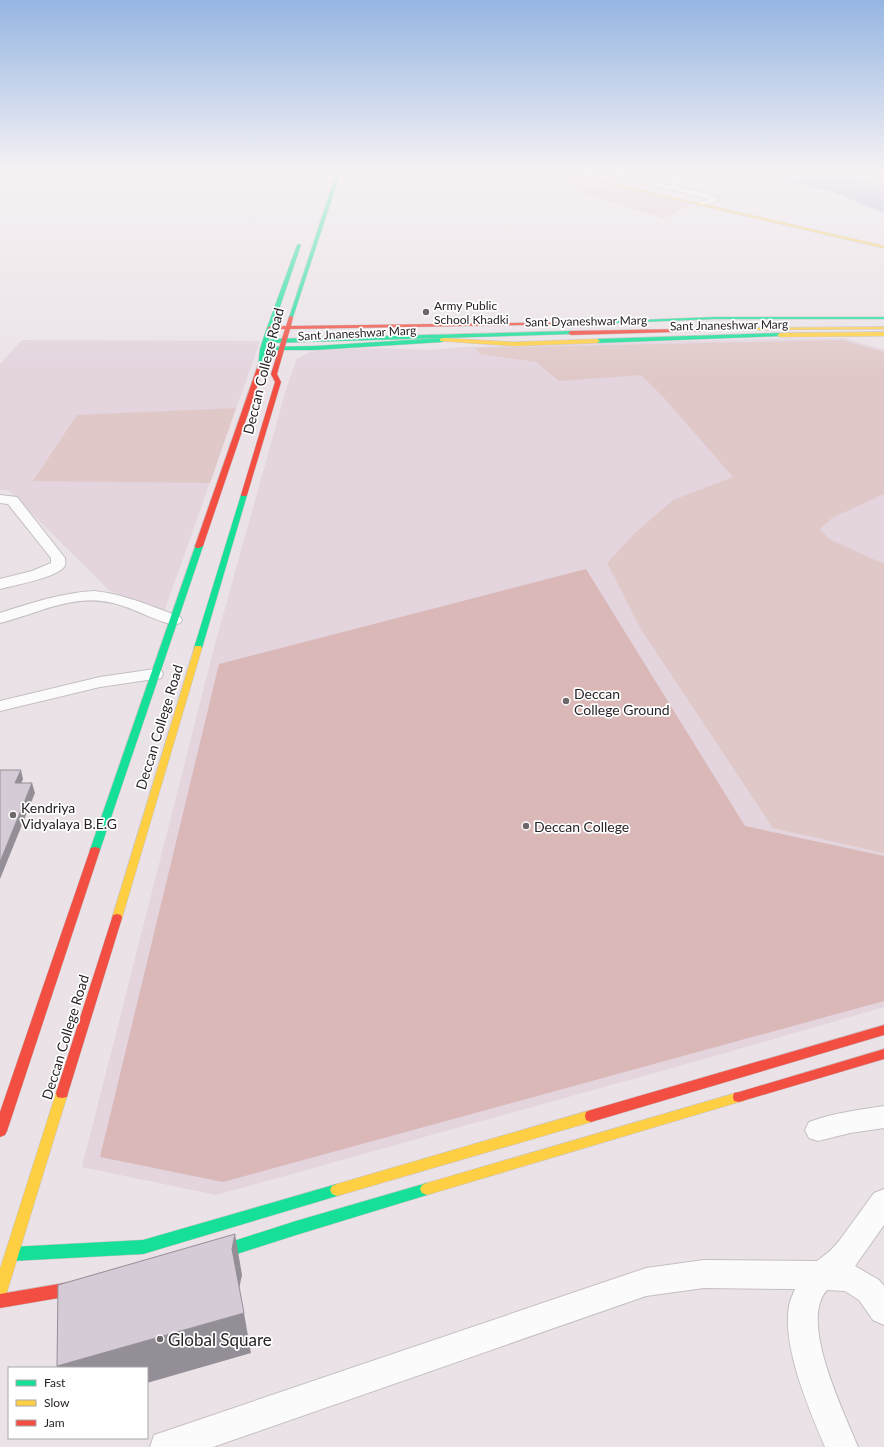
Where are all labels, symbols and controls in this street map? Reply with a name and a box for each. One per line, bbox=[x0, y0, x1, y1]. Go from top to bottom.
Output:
place label: Army Public School Khadki bbox=[434, 298, 509, 327]
street label: Deccan College Road bbox=[239, 306, 287, 436]
marker: Army Public School Khadki bbox=[421, 307, 431, 317]
street label: Sant Dyaneshwar Marg bbox=[525, 312, 647, 330]
street label: Sant Jnaneshwar Marg bbox=[670, 316, 788, 334]
street label: Sant Jnaneshwar Marg bbox=[297, 322, 417, 344]
street label: Deccan College Road bbox=[132, 662, 186, 792]
place label: Deccan College Ground bbox=[574, 685, 670, 718]
marker: Deccan College Ground bbox=[561, 696, 571, 706]
place label: Kendriya Vidyalaya B.E.G bbox=[21, 799, 117, 832]
marker: Kendriya Vidyalaya B.E.G bbox=[8, 810, 18, 820]
place label: Deccan College bbox=[534, 818, 629, 835]
marker: Deccan College bbox=[521, 821, 531, 831]
street label: Deccan College Road bbox=[38, 972, 92, 1102]
place label: Global Square bbox=[168, 1329, 272, 1350]
marker: Global Square bbox=[155, 1334, 165, 1344]
legend bbox=[8, 1367, 148, 1439]
text: Fast bbox=[44, 1375, 66, 1390]
text: Slow bbox=[44, 1395, 70, 1410]
text: Jam bbox=[44, 1415, 65, 1430]

